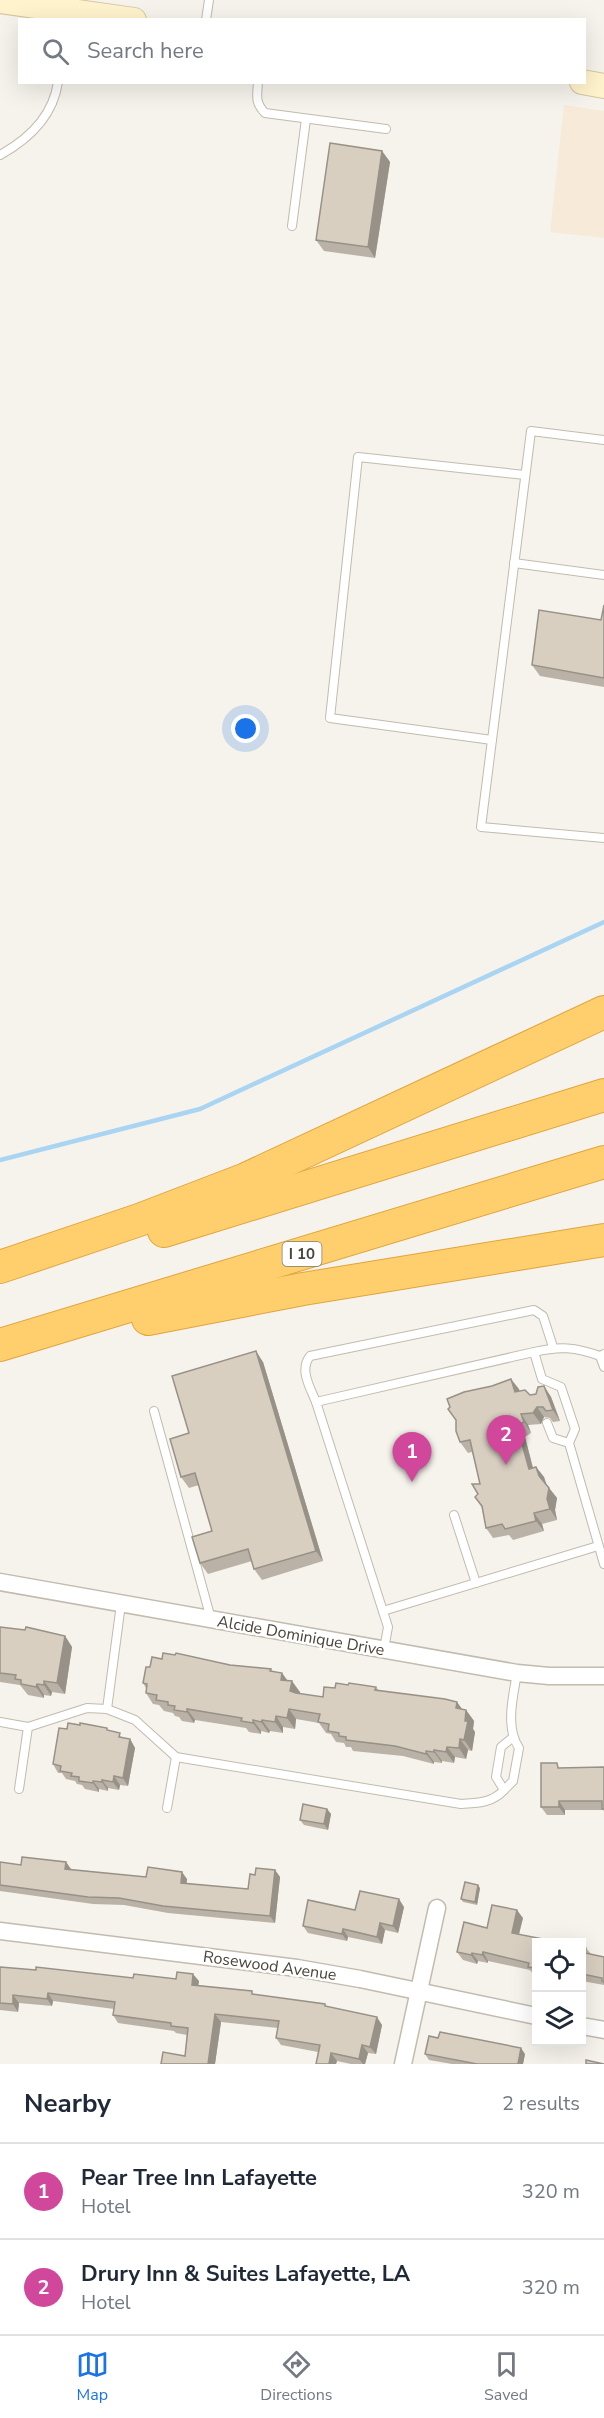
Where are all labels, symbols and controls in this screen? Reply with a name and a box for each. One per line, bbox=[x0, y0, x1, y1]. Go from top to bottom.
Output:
search box bbox=[18, 18, 586, 84]
icon: search bbox=[39, 35, 72, 68]
text: Search here bbox=[87, 36, 204, 66]
your location bbox=[231, 714, 260, 743]
road number: I 10 bbox=[282, 1242, 322, 1266]
pin: 2 bbox=[486, 1416, 526, 1465]
pin: 1 bbox=[392, 1432, 432, 1482]
street label: Alcide Dominique Drive bbox=[216, 1610, 386, 1662]
map controls bbox=[532, 1938, 586, 2046]
button: locate bbox=[532, 1938, 586, 1992]
street label: Rosewood Avenue bbox=[202, 1946, 338, 1986]
button: layers bbox=[532, 1992, 586, 2046]
text: Nearby bbox=[24, 2086, 111, 2121]
text: 2 results bbox=[502, 2090, 580, 2117]
text: Pear Tree Inn Lafayette bbox=[81, 2163, 317, 2193]
text: 1 bbox=[38, 2178, 50, 2205]
text: 320 m bbox=[522, 2178, 580, 2205]
text: Hotel bbox=[81, 2193, 131, 2220]
text: Drury Inn & Suites Lafayette, LA bbox=[81, 2259, 410, 2289]
text: 2 bbox=[38, 2274, 50, 2301]
text: 320 m bbox=[522, 2274, 580, 2301]
text: Hotel bbox=[81, 2289, 131, 2316]
tab: Map bbox=[76, 2348, 109, 2406]
tab: Directions bbox=[260, 2348, 332, 2406]
tab: Saved bbox=[484, 2348, 528, 2406]

